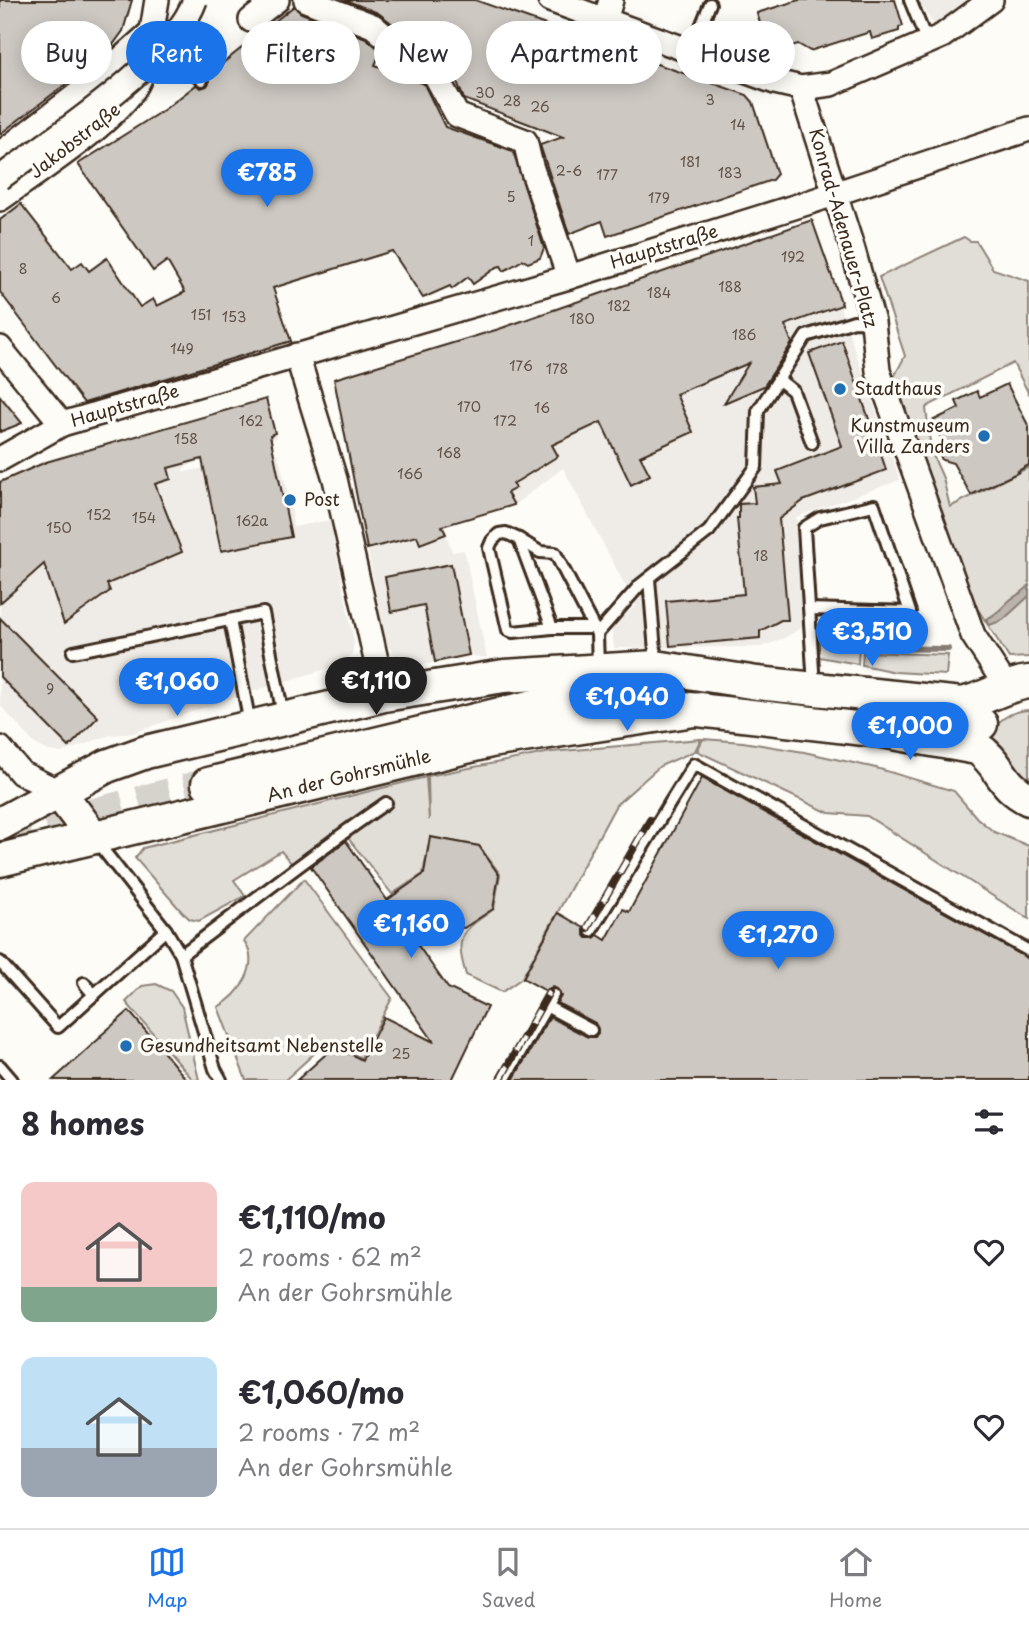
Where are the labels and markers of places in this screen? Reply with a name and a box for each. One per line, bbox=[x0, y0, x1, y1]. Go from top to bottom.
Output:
pin: €785 bbox=[226, 150, 308, 209]
place label: Stadthaus bbox=[854, 374, 942, 401]
marker: Stadthaus bbox=[832, 381, 848, 397]
place label: Kunstmuseum Villa Zanders bbox=[850, 411, 970, 459]
marker: Kunstmuseum Villa Zanders bbox=[976, 428, 992, 444]
place label: Post bbox=[304, 485, 340, 512]
marker: Post bbox=[282, 492, 298, 508]
pin: €3,510 bbox=[815, 608, 929, 668]
pin: €1,060 bbox=[120, 658, 234, 718]
pin: €1,110 bbox=[319, 658, 433, 717]
pin: €1,040 bbox=[570, 674, 684, 733]
pin: €1,000 bbox=[853, 702, 967, 762]
pin: €1,160 bbox=[354, 900, 468, 960]
pin: €1,270 bbox=[721, 912, 835, 971]
place label: Gesundheitsamt Nebenstelle bbox=[140, 1031, 383, 1058]
marker: Gesundheitsamt Nebenstelle bbox=[118, 1038, 134, 1054]

